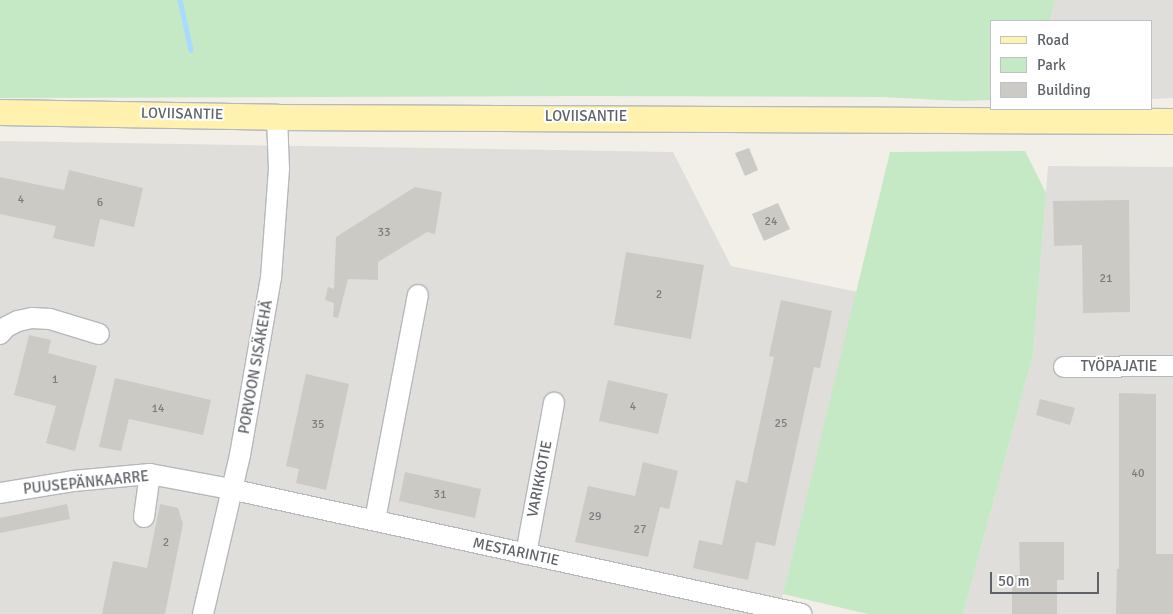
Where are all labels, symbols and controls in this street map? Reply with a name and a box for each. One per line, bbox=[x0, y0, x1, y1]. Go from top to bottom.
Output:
legend bbox=[990, 20, 1153, 110]
text: Road bbox=[1037, 31, 1069, 49]
text: Park bbox=[1037, 56, 1066, 74]
text: Building bbox=[1037, 81, 1091, 99]
street label: LOVIISANTIE bbox=[141, 104, 223, 124]
street label: LOVIISANTIE bbox=[545, 108, 627, 126]
house number: 4 bbox=[18, 193, 24, 207]
house number: 6 bbox=[97, 196, 103, 210]
house number: 24 bbox=[765, 215, 777, 229]
house number: 33 bbox=[378, 226, 390, 240]
house number: 21 bbox=[1100, 272, 1112, 286]
house number: 2 bbox=[656, 288, 662, 302]
street label: PORVOON SISÄKEHÄ bbox=[235, 299, 277, 435]
street label: TYÖPAJATIE bbox=[1081, 358, 1157, 376]
house number: 1 bbox=[52, 373, 58, 387]
house number: 4 bbox=[630, 400, 636, 414]
house number: 14 bbox=[152, 402, 164, 416]
house number: 25 bbox=[775, 417, 787, 431]
house number: 35 bbox=[312, 418, 324, 432]
street label: VARIKKOTIE bbox=[524, 439, 556, 519]
street label: PUUSEPÄNKAARRE bbox=[22, 467, 150, 499]
house number: 40 bbox=[1132, 467, 1144, 481]
house number: 31 bbox=[434, 488, 446, 502]
house number: 29 bbox=[589, 510, 601, 524]
house number: 27 bbox=[634, 523, 646, 537]
street label: MESTARINTIE bbox=[471, 534, 561, 570]
house number: 2 bbox=[163, 536, 169, 550]
scale bar bbox=[993, 562, 1102, 594]
text: 50 m bbox=[998, 572, 1029, 590]

